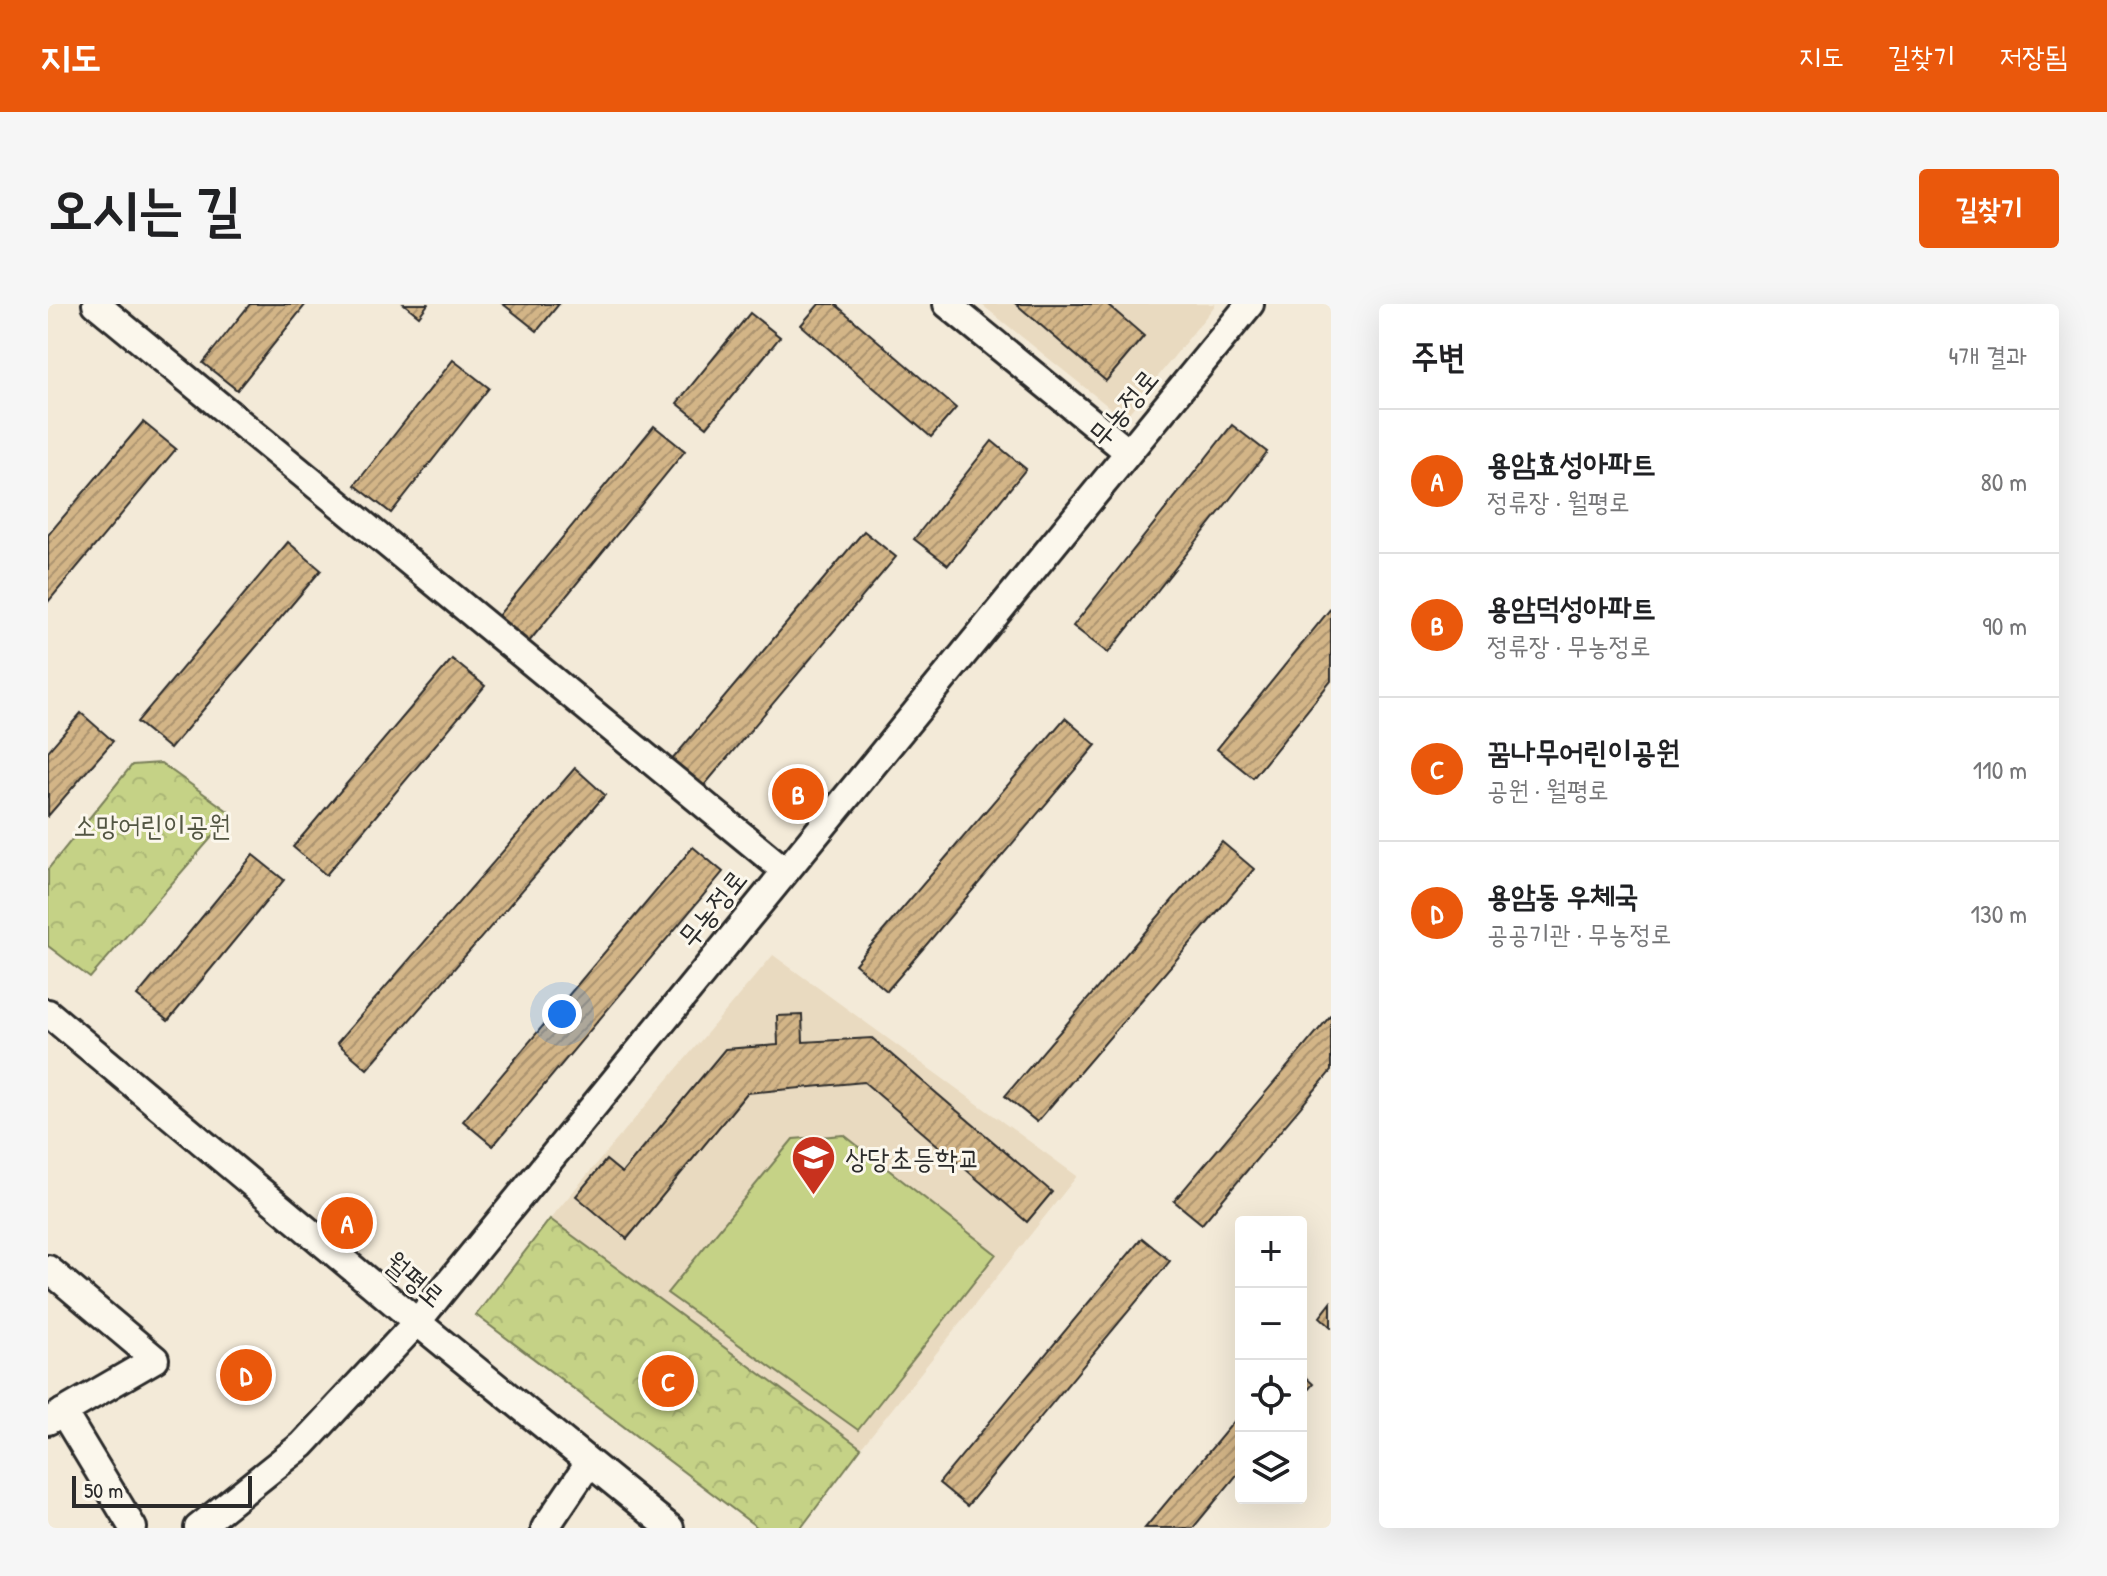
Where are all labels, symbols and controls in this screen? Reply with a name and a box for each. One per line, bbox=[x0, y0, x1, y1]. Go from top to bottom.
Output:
text: 지도 bbox=[40, 30, 101, 82]
text: 지도 bbox=[1799, 37, 1844, 75]
text: 길찾기 bbox=[1888, 37, 1955, 75]
text: 저장됨 bbox=[1999, 37, 2067, 75]
button: 길찾기 bbox=[1919, 169, 2059, 248]
text: 오시는 길 bbox=[48, 170, 241, 245]
text: 주변 bbox=[1411, 333, 1466, 379]
text: 4개 결과 bbox=[1949, 338, 2027, 373]
street label: 무농정로 bbox=[1079, 360, 1167, 454]
text: 용암효성아파트 bbox=[1487, 443, 1656, 483]
text: A bbox=[1431, 464, 1443, 499]
text: 80 m bbox=[1980, 464, 2027, 499]
text: 정류장 · 월평로 bbox=[1487, 484, 1630, 519]
text: 용암덕성아파트 bbox=[1487, 587, 1656, 627]
text: B bbox=[1430, 608, 1444, 643]
text: 90 m bbox=[1982, 608, 2027, 643]
text: 정류장 · 무농정로 bbox=[1487, 628, 1651, 663]
text: 꿈나무어린이공원 bbox=[1487, 731, 1680, 771]
text: C bbox=[1430, 752, 1444, 787]
text: 110 m bbox=[1973, 752, 2027, 787]
pin: B bbox=[772, 764, 824, 824]
text: 공원 · 월평로 bbox=[1487, 772, 1609, 807]
park label: 소망어린이공원 bbox=[73, 806, 231, 844]
street label: 무농정로 bbox=[669, 861, 755, 955]
text: 용암동 우체국 bbox=[1487, 875, 1639, 915]
text: D bbox=[1431, 896, 1443, 931]
text: 130 m bbox=[1971, 896, 2027, 931]
text: 공공기관 · 무농정로 bbox=[1487, 916, 1672, 951]
your location bbox=[542, 994, 582, 1034]
school or university icon: 상당초등학교 bbox=[790, 1134, 838, 1197]
place label: 상당초등학교 bbox=[845, 1139, 980, 1177]
pin: A bbox=[321, 1193, 373, 1253]
map controls bbox=[1235, 1216, 1307, 1504]
button: + bbox=[1235, 1216, 1307, 1288]
street label: 월평로 bbox=[377, 1243, 453, 1315]
button: − bbox=[1235, 1288, 1307, 1360]
pin: D bbox=[220, 1345, 272, 1405]
pin: C bbox=[642, 1351, 694, 1411]
button: locate bbox=[1235, 1360, 1307, 1432]
button: layers bbox=[1235, 1432, 1307, 1504]
scale bar bbox=[72, 1472, 252, 1508]
text: 50 m bbox=[84, 1475, 123, 1505]

